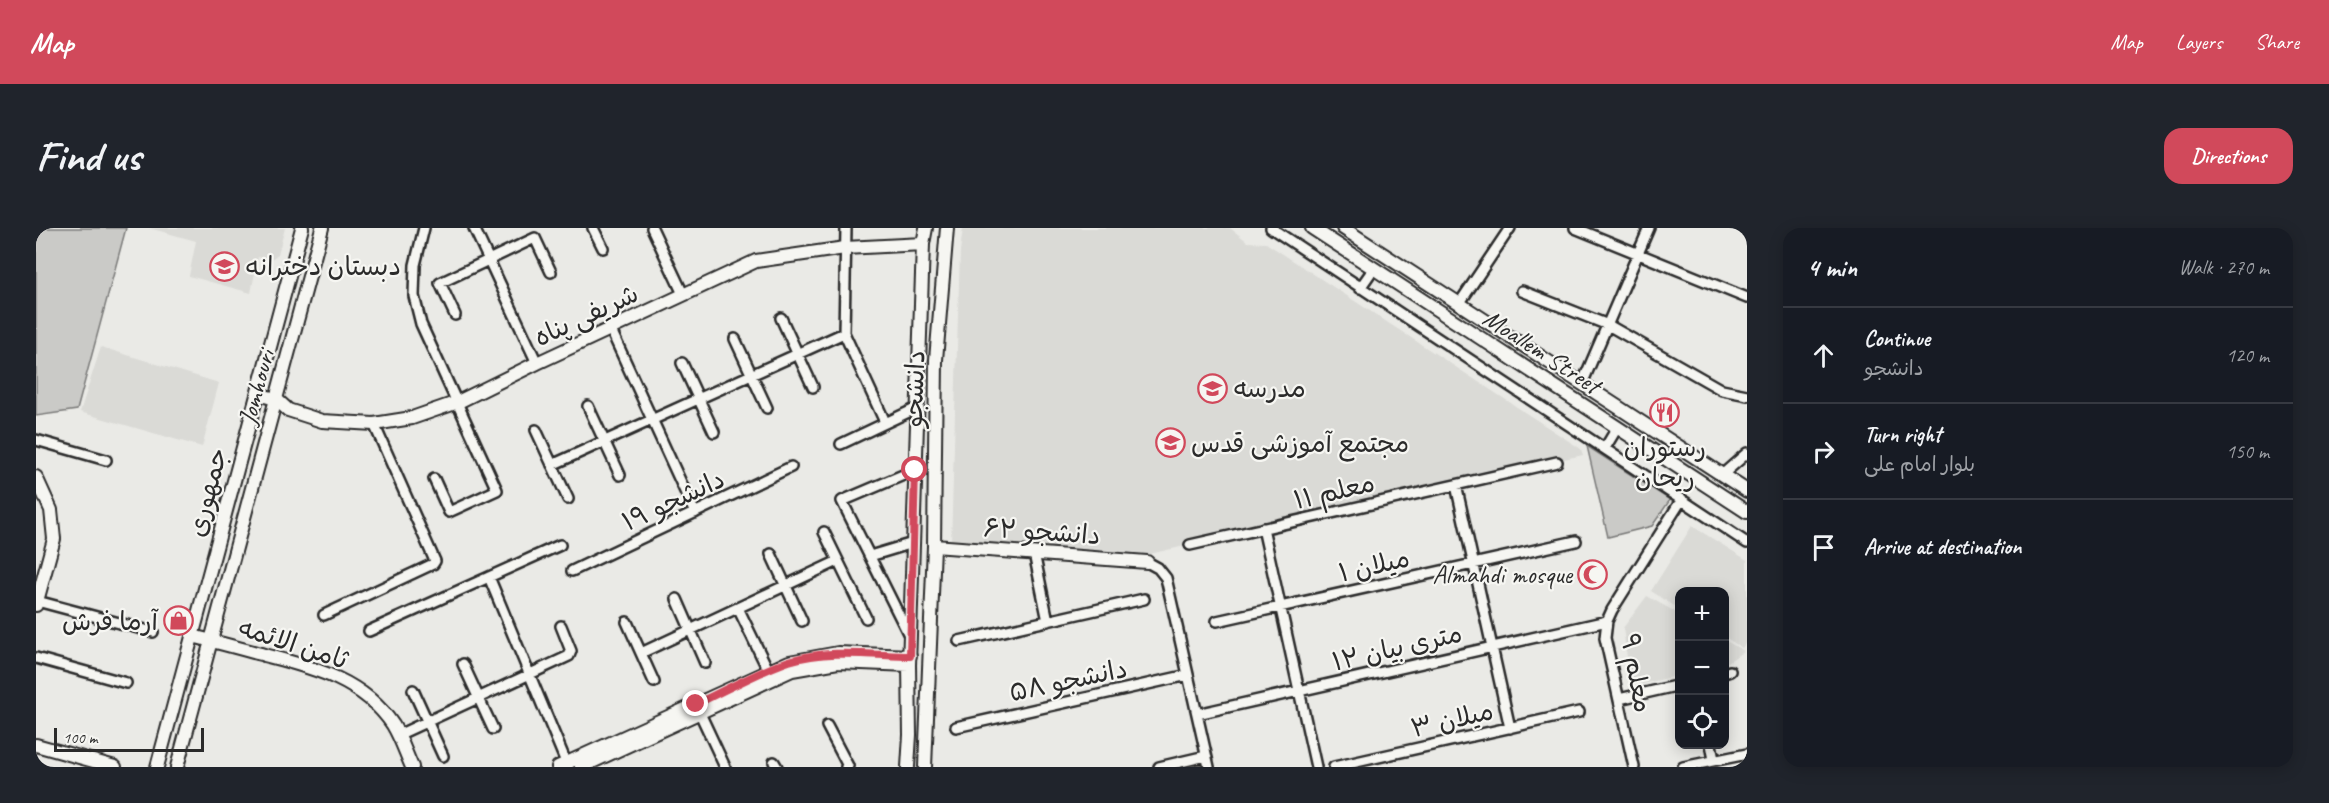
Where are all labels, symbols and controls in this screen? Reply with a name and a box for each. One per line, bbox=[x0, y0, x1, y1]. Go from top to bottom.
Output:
text: Map bbox=[30, 25, 73, 60]
text: Map bbox=[2110, 29, 2143, 55]
text: Layers bbox=[2176, 29, 2222, 55]
text: Share bbox=[2255, 29, 2299, 55]
button: Directions bbox=[2164, 128, 2293, 184]
text: Find us bbox=[36, 130, 141, 183]
school or university icon: دبستان دخترانه bbox=[208, 250, 240, 282]
place label: دبستان دخترانه bbox=[245, 250, 401, 283]
text: 4 min bbox=[1807, 251, 1857, 284]
text: Walk · 270 m bbox=[2179, 255, 2269, 280]
street label: شریفی پناه bbox=[529, 277, 644, 354]
street label: Moallem Street bbox=[1477, 301, 1609, 403]
text: Continue bbox=[1864, 325, 1930, 353]
icon: ahead bbox=[1807, 339, 1840, 372]
street label: Jomhouri bbox=[230, 343, 283, 430]
text: 120 m bbox=[2226, 343, 2269, 368]
street label: دانشجو bbox=[897, 350, 932, 429]
text: دانشجو bbox=[1864, 356, 1923, 381]
school or university icon: مدرسه bbox=[1197, 372, 1229, 404]
place label: مدرسه bbox=[1234, 372, 1306, 405]
restaurant icon: رستوران ریحان bbox=[1649, 397, 1681, 429]
text: Turn right bbox=[1864, 421, 1941, 449]
school or university icon: مجتمع آموزشی قدس bbox=[1154, 427, 1186, 459]
place label: مجتمع آموزشی قدس bbox=[1191, 427, 1409, 462]
place label: رستوران ریحان bbox=[1624, 431, 1706, 494]
icon: right bbox=[1807, 435, 1840, 468]
text: 150 m bbox=[2226, 439, 2269, 464]
street label: جمهوری bbox=[180, 444, 235, 540]
text: بلوار امام علی bbox=[1864, 452, 1975, 477]
route start bbox=[901, 456, 927, 482]
street label: دانشجو ۱۹ bbox=[617, 462, 730, 539]
street label: معلم ۱۱ bbox=[1290, 466, 1379, 520]
street label: دانشجو ۶۲ bbox=[982, 511, 1101, 552]
icon: arrive bbox=[1807, 531, 1840, 564]
text: Arrive at destination bbox=[1864, 533, 2021, 561]
street label: میلان ۱ bbox=[1335, 541, 1413, 590]
place label: Almahdi mosque bbox=[1433, 558, 1574, 591]
mosque icon: Almahdi mosque bbox=[1577, 558, 1609, 590]
map controls bbox=[1675, 587, 1729, 749]
button: + bbox=[1675, 587, 1729, 641]
place label: آرما فرش bbox=[62, 605, 160, 638]
shop icon: آرما فرش bbox=[163, 605, 195, 637]
street label: ثامن الائمه bbox=[234, 610, 353, 677]
street label: ۱۲ متری بیان bbox=[1329, 617, 1465, 678]
street label: معلم ۹ bbox=[1610, 631, 1660, 716]
button: − bbox=[1675, 641, 1729, 695]
street label: دانشجو ۵۸ bbox=[1006, 652, 1130, 709]
route end bbox=[682, 690, 708, 716]
street label: میلان ۳ bbox=[1408, 694, 1497, 745]
button: locate bbox=[1675, 695, 1729, 749]
scale bar bbox=[54, 725, 204, 752]
text: 100 m bbox=[63, 728, 97, 748]

